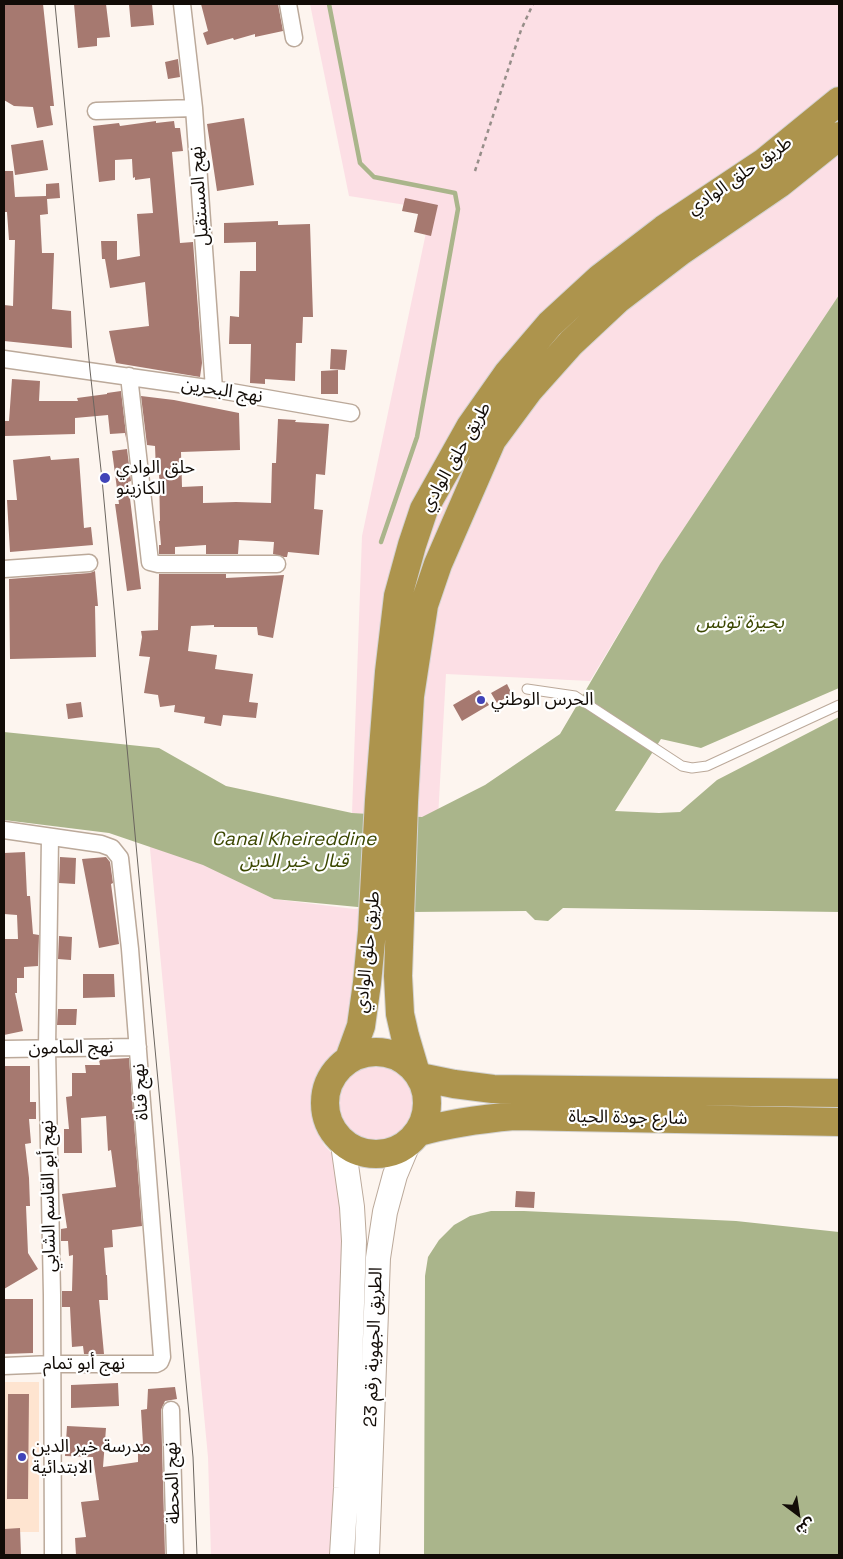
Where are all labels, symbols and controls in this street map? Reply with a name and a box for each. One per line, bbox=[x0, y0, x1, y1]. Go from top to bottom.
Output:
street label: طريق حلق الوادي bbox=[684, 132, 796, 220]
street label: نهج المستقبل bbox=[186, 145, 214, 247]
street label: نهج البحرين bbox=[180, 374, 264, 408]
street label: طريق حلق الوادي bbox=[416, 399, 496, 515]
place label: حلق الوادي الكازينو bbox=[116, 457, 195, 499]
marker: حلق الوادي الكازينو bbox=[98, 471, 112, 485]
water label: بحيرة تونس bbox=[696, 612, 784, 634]
place label: الحرس الوطني bbox=[491, 689, 593, 711]
marker: الحرس الوطني bbox=[475, 694, 487, 706]
water label: Canal Kheireddine قنال خير الدين bbox=[212, 829, 376, 873]
street label: طريق حلق الوادي bbox=[351, 890, 385, 1014]
street label: نهج المامون bbox=[28, 1036, 114, 1060]
street label: نهج قناة bbox=[128, 1063, 154, 1121]
street label: شارع جودة الحياة bbox=[568, 1106, 688, 1130]
street label: نهج أبو القاسم الشابي bbox=[37, 1120, 61, 1272]
street label: الطريق الجهوية رقم 23 bbox=[360, 1267, 388, 1427]
street label: نهج أبو تمام bbox=[43, 1353, 125, 1375]
place label: مدرسة خير الدين الابتدائية bbox=[32, 1436, 151, 1478]
street label: نهج المحطة bbox=[161, 1441, 185, 1525]
marker: مدرسة خير الدين الابتدائية bbox=[16, 1451, 28, 1463]
north arrow bbox=[773, 1489, 823, 1539]
text: ش bbox=[793, 1514, 819, 1540]

